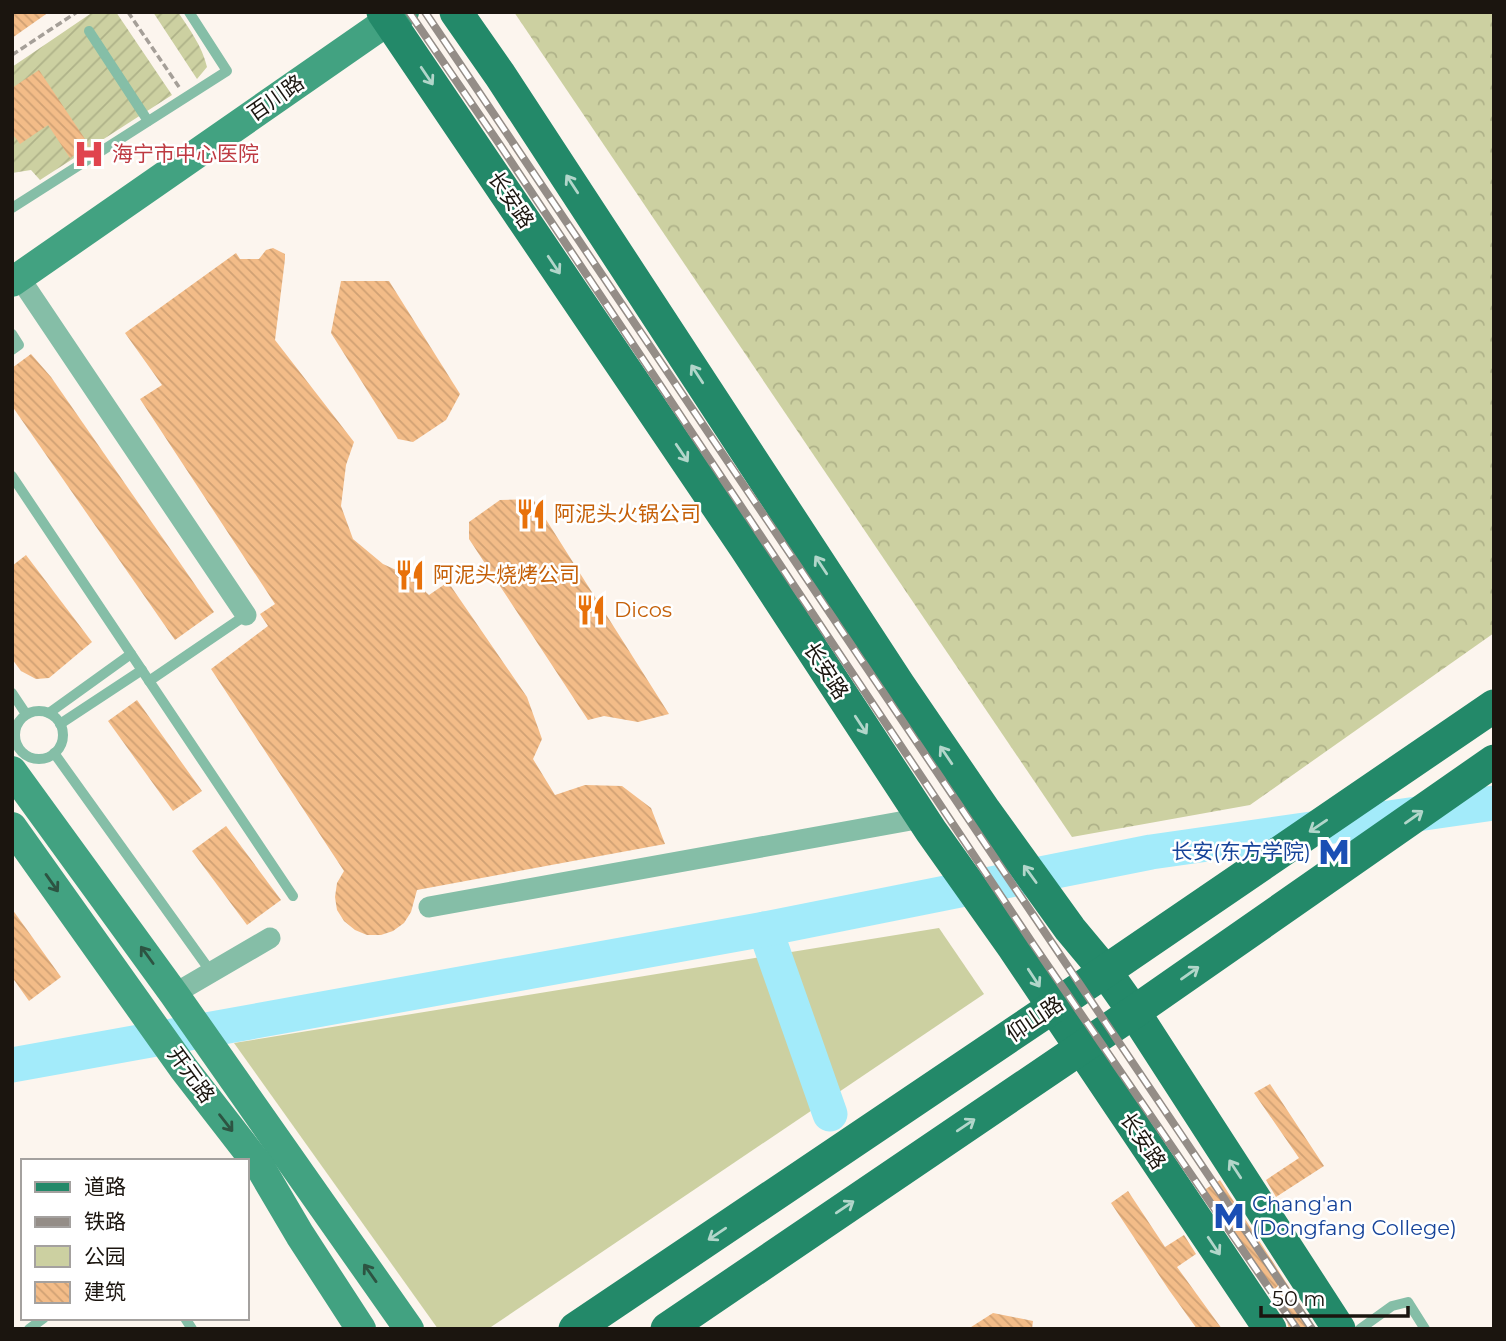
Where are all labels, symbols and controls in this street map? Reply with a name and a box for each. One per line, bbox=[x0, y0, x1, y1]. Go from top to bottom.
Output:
one-way arrow bbox=[420, 66, 434, 85]
street label: 百川路 bbox=[243, 69, 309, 126]
hospital icon: 海宁市中心医院 bbox=[72, 137, 106, 171]
place label: 海宁市中心医院 bbox=[112, 141, 259, 166]
street label: 长安路 bbox=[483, 167, 539, 233]
one-way arrow bbox=[565, 175, 579, 194]
one-way arrow bbox=[547, 254, 561, 274]
one-way arrow bbox=[689, 365, 703, 385]
one-way arrow bbox=[675, 443, 689, 462]
restaurant icon: 阿泥头火锅公司 bbox=[514, 497, 548, 531]
place label: 阿泥头火锅公司 bbox=[554, 501, 701, 526]
one-way arrow bbox=[814, 556, 828, 575]
restaurant icon: 阿泥头烧烤公司 bbox=[393, 558, 427, 592]
place label: 阿泥头烧烤公司 bbox=[433, 562, 580, 587]
restaurant icon: Dicos bbox=[574, 593, 608, 627]
place label: Dicos bbox=[614, 597, 672, 622]
street label: 长安路 bbox=[799, 638, 854, 704]
one-way arrow bbox=[854, 714, 868, 734]
one-way arrow bbox=[939, 746, 953, 765]
one-way arrow bbox=[1404, 810, 1423, 824]
one-way arrow bbox=[1309, 819, 1328, 833]
metro station icon: 长安(东方学院) bbox=[1317, 835, 1351, 869]
place label: 长安(东方学院) bbox=[1171, 839, 1311, 864]
one-way arrow bbox=[1023, 865, 1037, 884]
one-way arrow bbox=[45, 873, 59, 892]
one-way arrow bbox=[140, 946, 154, 965]
one-way arrow bbox=[1180, 966, 1199, 980]
one-way arrow bbox=[1027, 967, 1041, 987]
street label: 仰山路 bbox=[1002, 991, 1068, 1047]
street label: 开元路 bbox=[163, 1042, 220, 1108]
street label: 长安路 bbox=[1115, 1108, 1171, 1174]
one-way arrow bbox=[218, 1113, 233, 1131]
one-way arrow bbox=[956, 1117, 975, 1132]
legend bbox=[21, 1159, 248, 1320]
one-way arrow bbox=[1228, 1159, 1242, 1179]
text: 道路 bbox=[84, 1174, 126, 1199]
place label: Chang'an (Dongfang College) bbox=[1252, 1191, 1457, 1240]
metro station icon: Chang'an (Dongfang College) bbox=[1212, 1199, 1246, 1233]
one-way arrow bbox=[835, 1200, 854, 1214]
text: 铁路 bbox=[84, 1209, 126, 1234]
one-way arrow bbox=[708, 1227, 727, 1241]
one-way arrow bbox=[1207, 1236, 1221, 1255]
text: 公园 bbox=[84, 1244, 126, 1269]
one-way arrow bbox=[363, 1264, 377, 1283]
scale bar bbox=[1261, 1274, 1408, 1318]
text: 建筑 bbox=[84, 1279, 126, 1304]
text: 50 m bbox=[1272, 1286, 1326, 1311]

